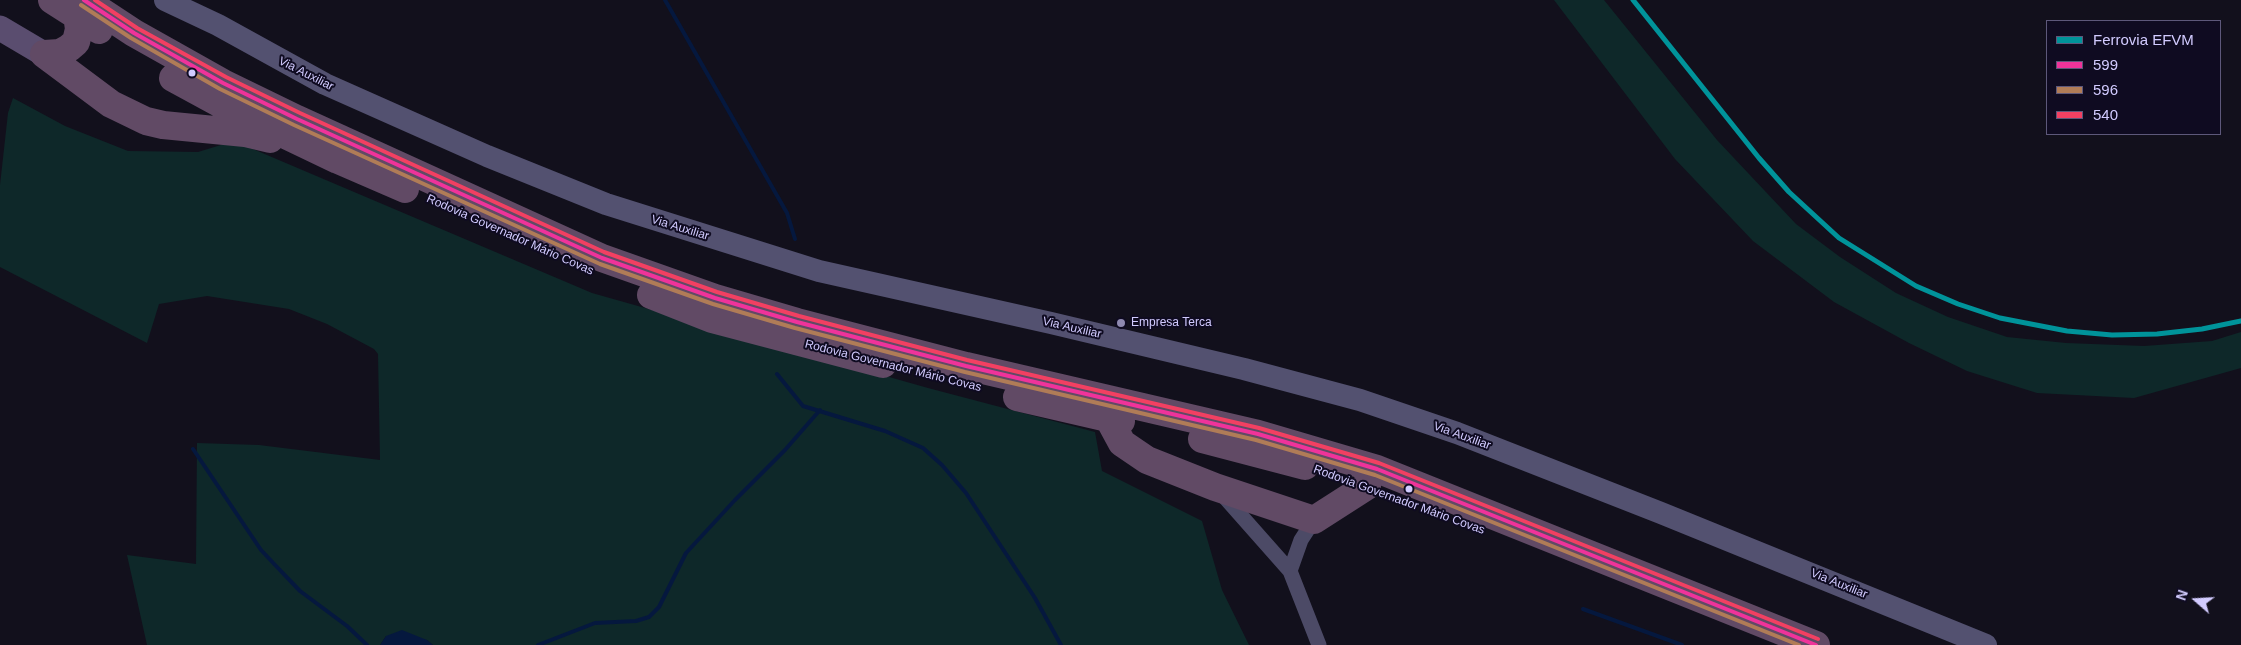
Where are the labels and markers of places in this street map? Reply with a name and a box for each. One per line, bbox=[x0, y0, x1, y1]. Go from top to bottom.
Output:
unlabelled marker bbox=[187, 68, 197, 78]
place label: Empresa Terca bbox=[1131, 316, 1212, 330]
marker: Empresa Terca bbox=[1115, 317, 1127, 329]
unlabelled marker bbox=[1404, 484, 1414, 494]

